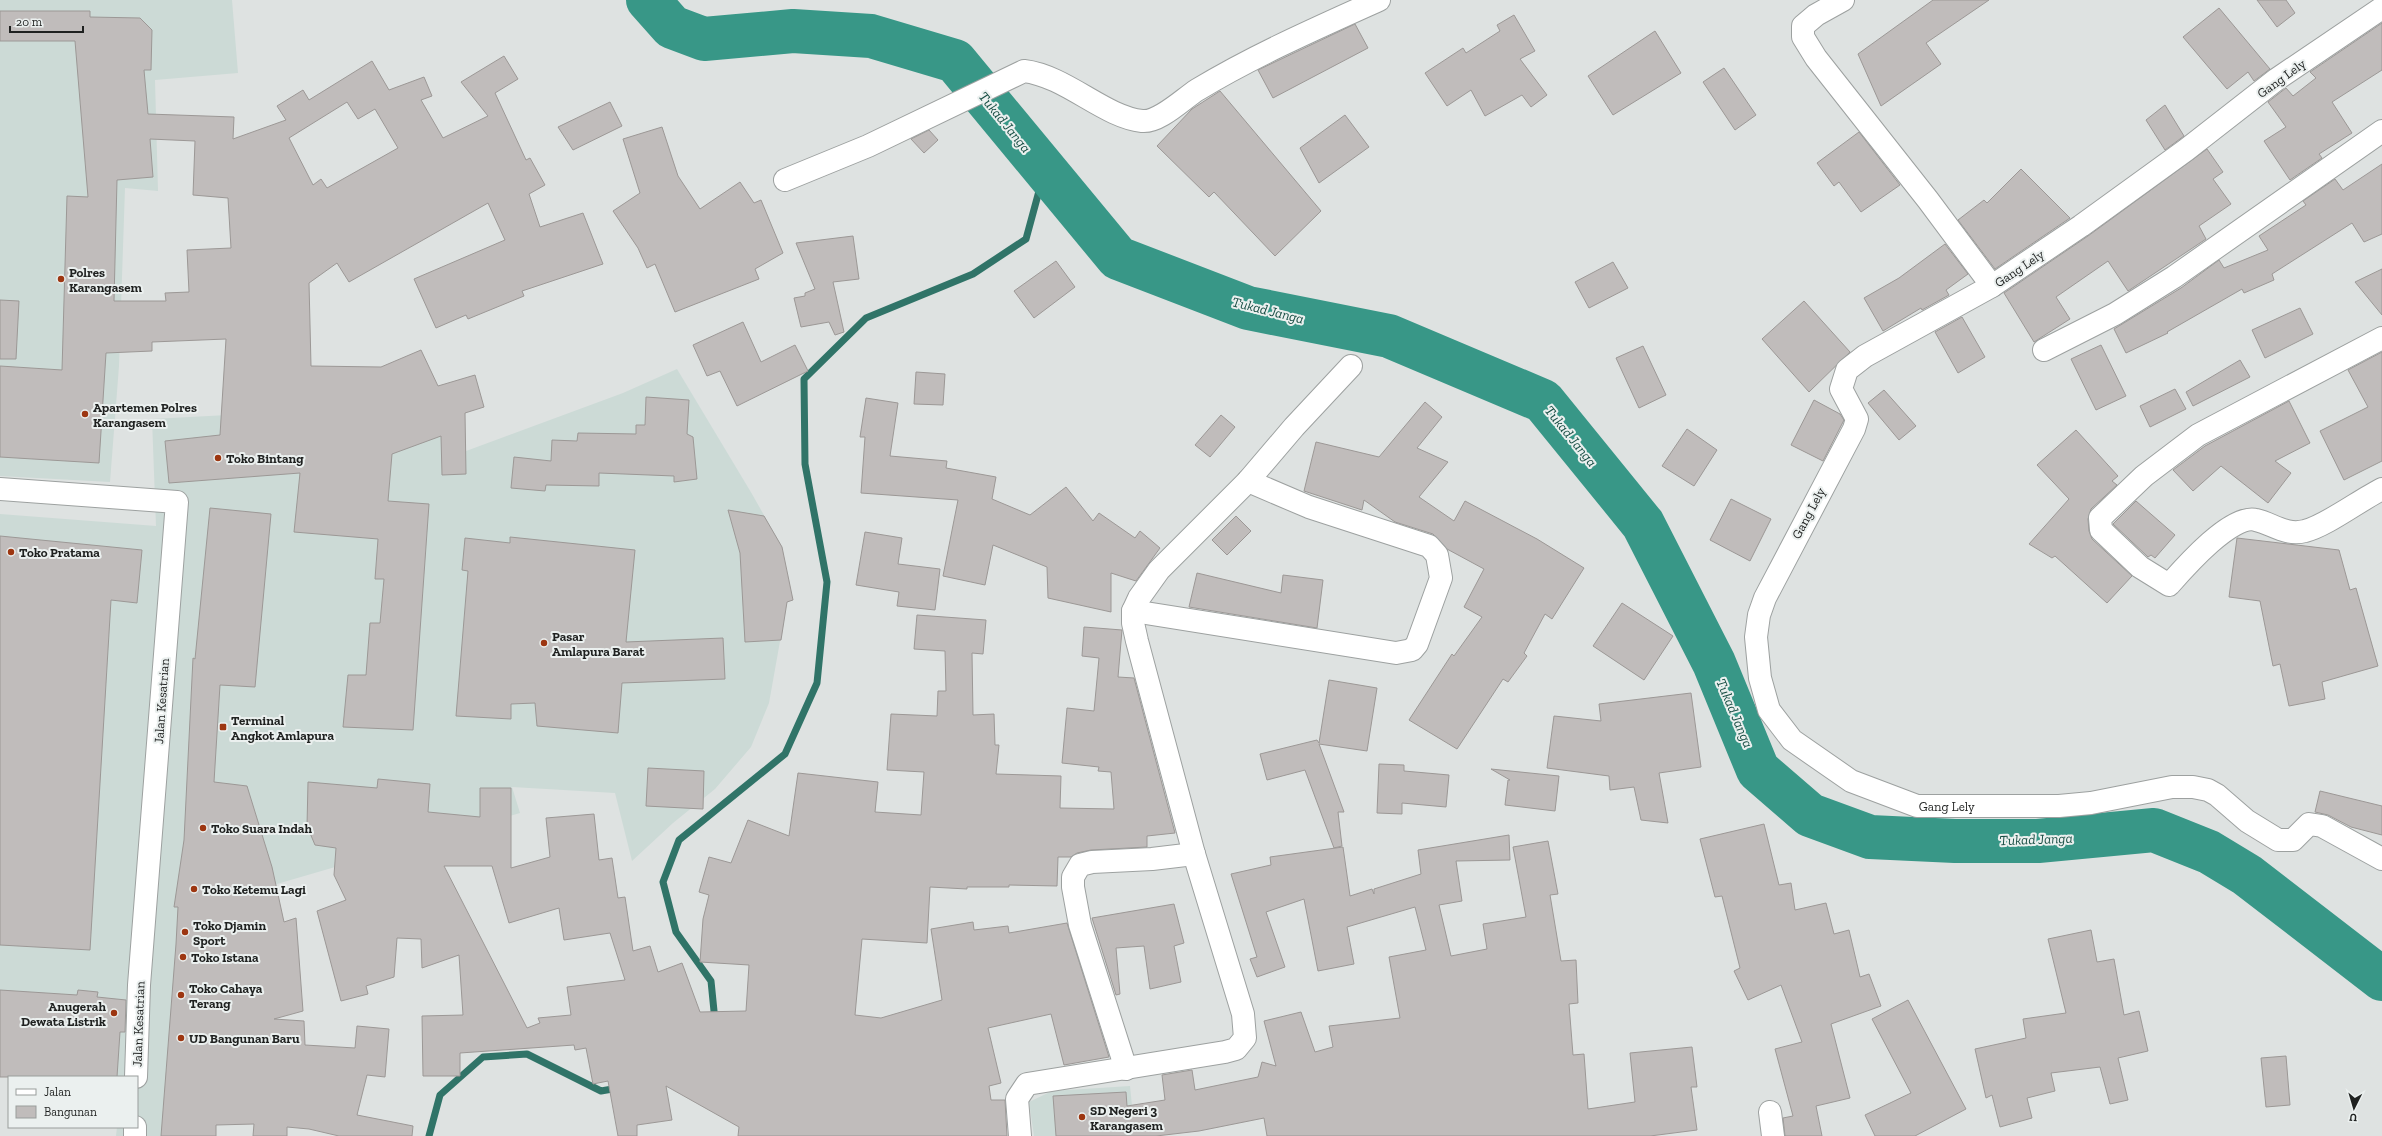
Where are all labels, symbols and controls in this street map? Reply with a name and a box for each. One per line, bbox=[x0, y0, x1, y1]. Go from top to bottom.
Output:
scale bar bbox=[10, 8, 83, 34]
text: 20 m bbox=[16, 15, 43, 29]
street label: Gang Lely bbox=[2254, 56, 2309, 101]
water label: Tukad Janga bbox=[975, 88, 1034, 156]
street label: Gang Lely bbox=[1992, 246, 2047, 290]
place label: Polres Karangasem bbox=[69, 265, 143, 295]
marker: Polres Karangasem bbox=[56, 274, 66, 284]
water label: Tukad Janga bbox=[1230, 293, 1306, 328]
place label: Apartemen Polres Karangasem bbox=[93, 400, 197, 430]
water label: Tukad Janga bbox=[1541, 402, 1600, 470]
marker: Apartemen Polres Karangasem bbox=[80, 409, 90, 419]
place label: Toko Bintang bbox=[226, 451, 304, 466]
marker: Toko Bintang bbox=[213, 453, 223, 463]
street label: Gang Lely bbox=[1789, 485, 1828, 541]
place label: Toko Pratama bbox=[19, 545, 100, 560]
marker: Toko Pratama bbox=[6, 547, 16, 557]
place label: Pasar Amlapura Barat bbox=[552, 629, 645, 659]
marker: Pasar Amlapura Barat bbox=[539, 638, 549, 648]
street label: Jalan Kesatrian bbox=[151, 657, 172, 744]
water label: Tukad Janga bbox=[1712, 676, 1757, 750]
place label: Terminal Angkot Amlapura bbox=[231, 713, 335, 743]
marker: Terminal Angkot Amlapura bbox=[218, 722, 228, 732]
street label: Gang Lely bbox=[1919, 799, 1975, 814]
place label: Toko Suara Indah bbox=[211, 821, 312, 836]
marker: Toko Suara Indah bbox=[198, 823, 208, 833]
water label: Tukad Janga bbox=[1999, 830, 2073, 849]
place label: Toko Ketemu Lagi bbox=[202, 882, 306, 897]
marker: Toko Ketemu Lagi bbox=[189, 884, 199, 894]
place label: Toko Djamin Sport bbox=[193, 918, 266, 948]
marker: Toko Djamin Sport bbox=[180, 927, 190, 937]
place label: Toko Istana bbox=[191, 950, 259, 965]
marker: Toko Istana bbox=[178, 952, 188, 962]
street label: Jalan Kesatrian bbox=[130, 980, 148, 1067]
place label: Toko Cahaya Terang bbox=[189, 981, 263, 1011]
marker: Toko Cahaya Terang bbox=[176, 990, 186, 1000]
place label: Anugerah Dewata Listrik bbox=[21, 999, 106, 1029]
marker: Anugerah Dewata Listrik bbox=[109, 1008, 119, 1018]
place label: UD Bangunan Baru bbox=[189, 1031, 300, 1046]
marker: UD Bangunan Baru bbox=[176, 1033, 186, 1043]
legend bbox=[8, 1076, 138, 1128]
text: Jalan bbox=[44, 1085, 71, 1099]
north arrow bbox=[2334, 1088, 2374, 1128]
place label: SD Negeri 3 Karangasem bbox=[1090, 1103, 1164, 1133]
text: Bangunan bbox=[44, 1105, 97, 1119]
text: U bbox=[2349, 1111, 2358, 1124]
marker: SD Negeri 3 Karangasem bbox=[1077, 1112, 1087, 1122]

